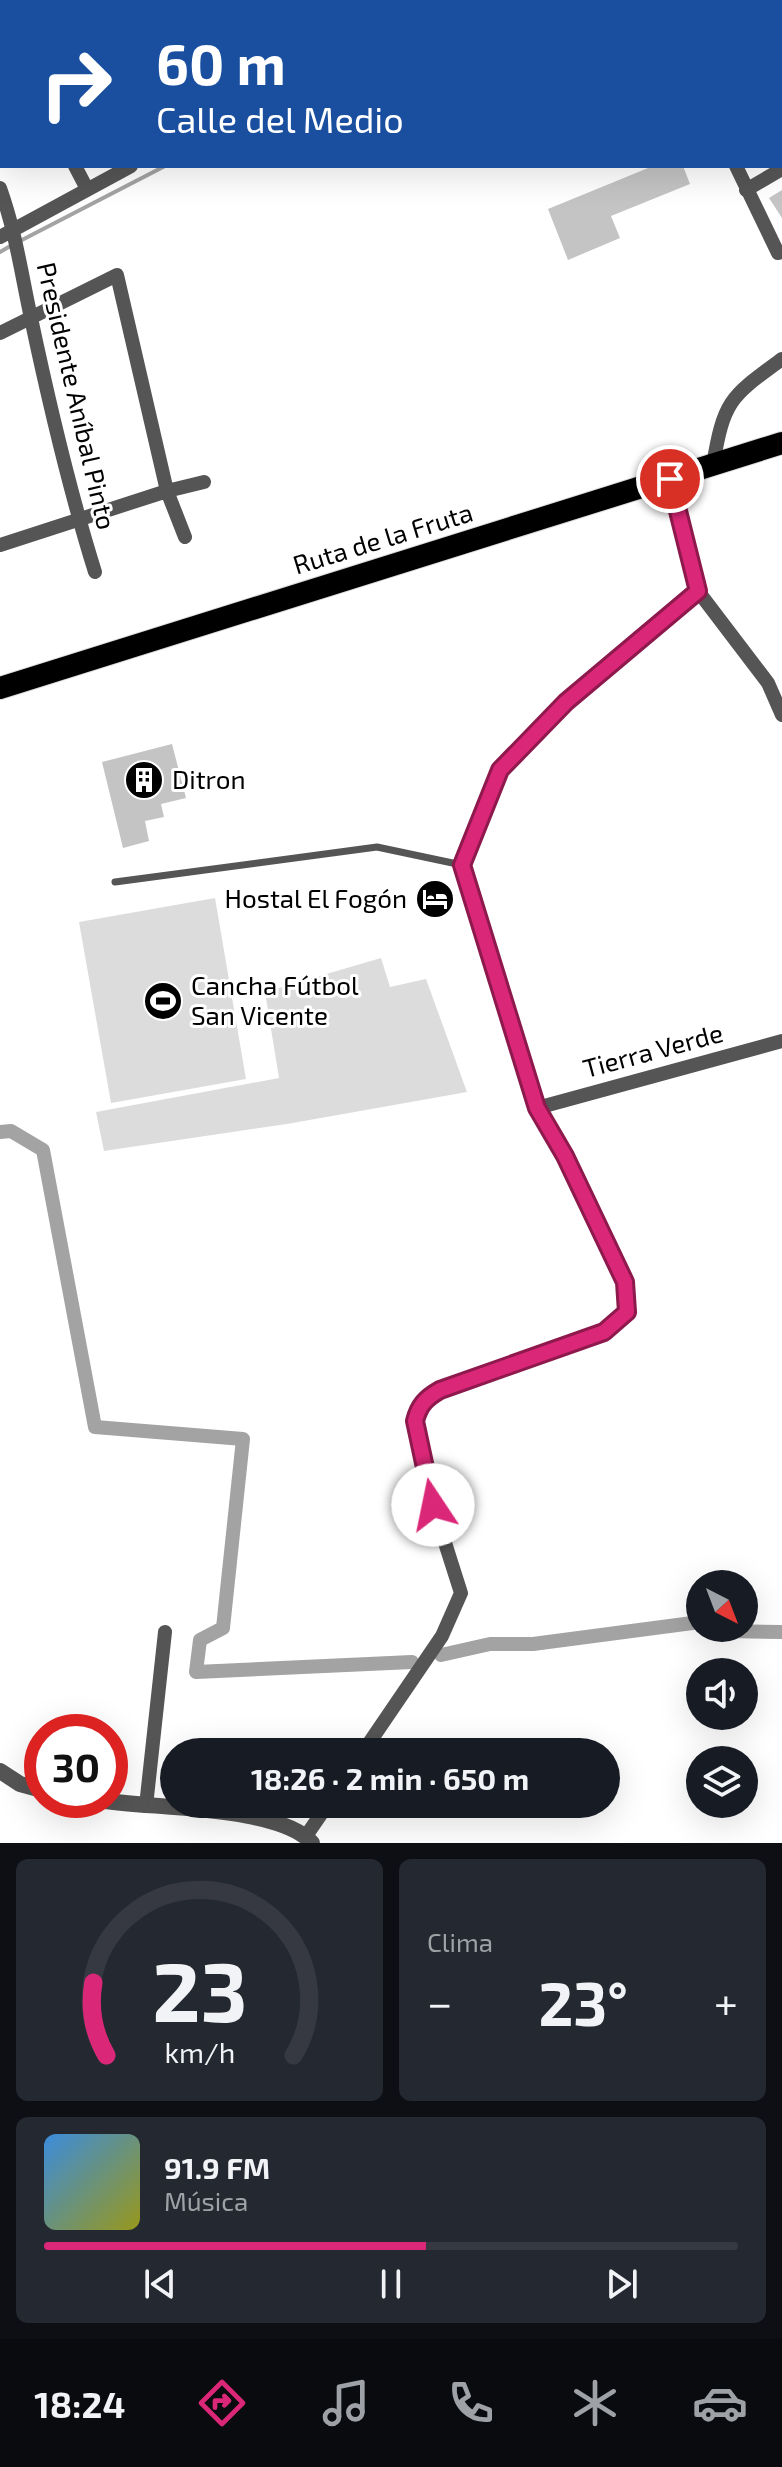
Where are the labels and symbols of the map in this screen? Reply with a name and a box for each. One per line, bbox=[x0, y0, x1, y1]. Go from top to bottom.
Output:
street label: Presidente Aníbal Pinto bbox=[32, 259, 123, 532]
pin bbox=[636, 445, 704, 513]
street label: Ruta de la Fruta bbox=[289, 496, 476, 580]
building icon: Ditron bbox=[123, 759, 165, 801]
place label: Ditron bbox=[172, 763, 246, 794]
hotel icon: Hostal El Fogón bbox=[414, 878, 456, 920]
place label: Hostal El Fogón bbox=[225, 882, 407, 913]
place label: Cancha Fútbol San Vicente bbox=[191, 969, 359, 1030]
sports icon: Cancha Fútbol San Vicente bbox=[142, 980, 184, 1022]
street label: Tierra Verde bbox=[579, 1016, 726, 1083]
position arrow bbox=[391, 1463, 475, 1547]
north arrow bbox=[686, 1570, 758, 1642]
speed limit sign: 30 bbox=[24, 1714, 128, 1818]

